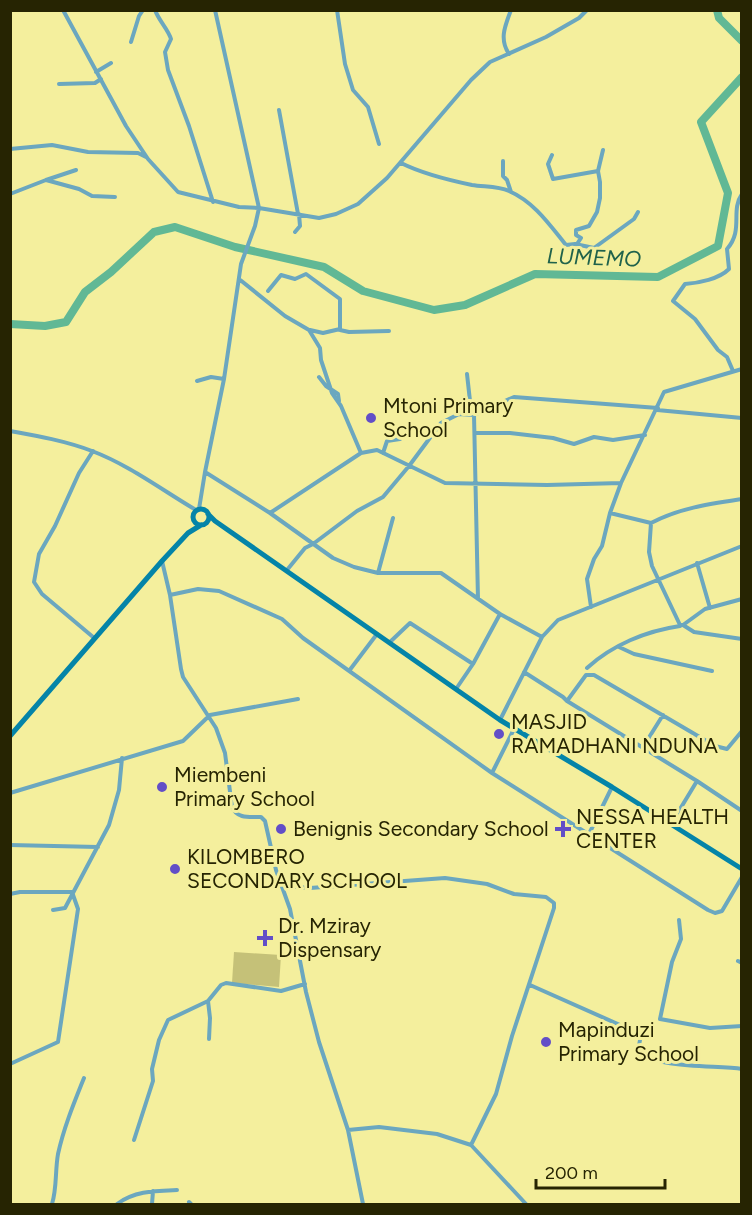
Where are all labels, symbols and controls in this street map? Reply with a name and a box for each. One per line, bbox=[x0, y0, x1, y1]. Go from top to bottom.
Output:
water label: LUMEMO bbox=[546, 242, 642, 273]
place label: Mtoni Primary School bbox=[383, 393, 513, 442]
marker: Mtoni Primary School bbox=[364, 411, 378, 425]
place label: MASJID RAMADHANI NDUNA bbox=[511, 709, 718, 758]
marker: MASJID RAMADHANI NDUNA bbox=[492, 727, 506, 741]
place label: Miembeni Primary School bbox=[174, 762, 315, 811]
marker: Miembeni Primary School bbox=[155, 780, 169, 794]
place label: NESSA HEALTH CENTER bbox=[576, 804, 729, 853]
place label: Benignis Secondary School bbox=[293, 816, 549, 841]
marker: NESSA HEALTH CENTER bbox=[554, 820, 572, 838]
marker: Benignis Secondary School bbox=[274, 822, 288, 836]
place label: KILOMBERO SECONDARY SCHOOL bbox=[187, 844, 407, 893]
marker: KILOMBERO SECONDARY SCHOOL bbox=[168, 862, 182, 876]
place label: Dr. Mziray Dispensary bbox=[278, 913, 381, 962]
marker: Dr. Mziray Dispensary bbox=[256, 929, 274, 947]
place label: Mapinduzi Primary School bbox=[558, 1017, 699, 1066]
marker: Mapinduzi Primary School bbox=[539, 1035, 553, 1049]
scale bar bbox=[536, 1152, 665, 1190]
text: 200 m bbox=[545, 1162, 598, 1184]

